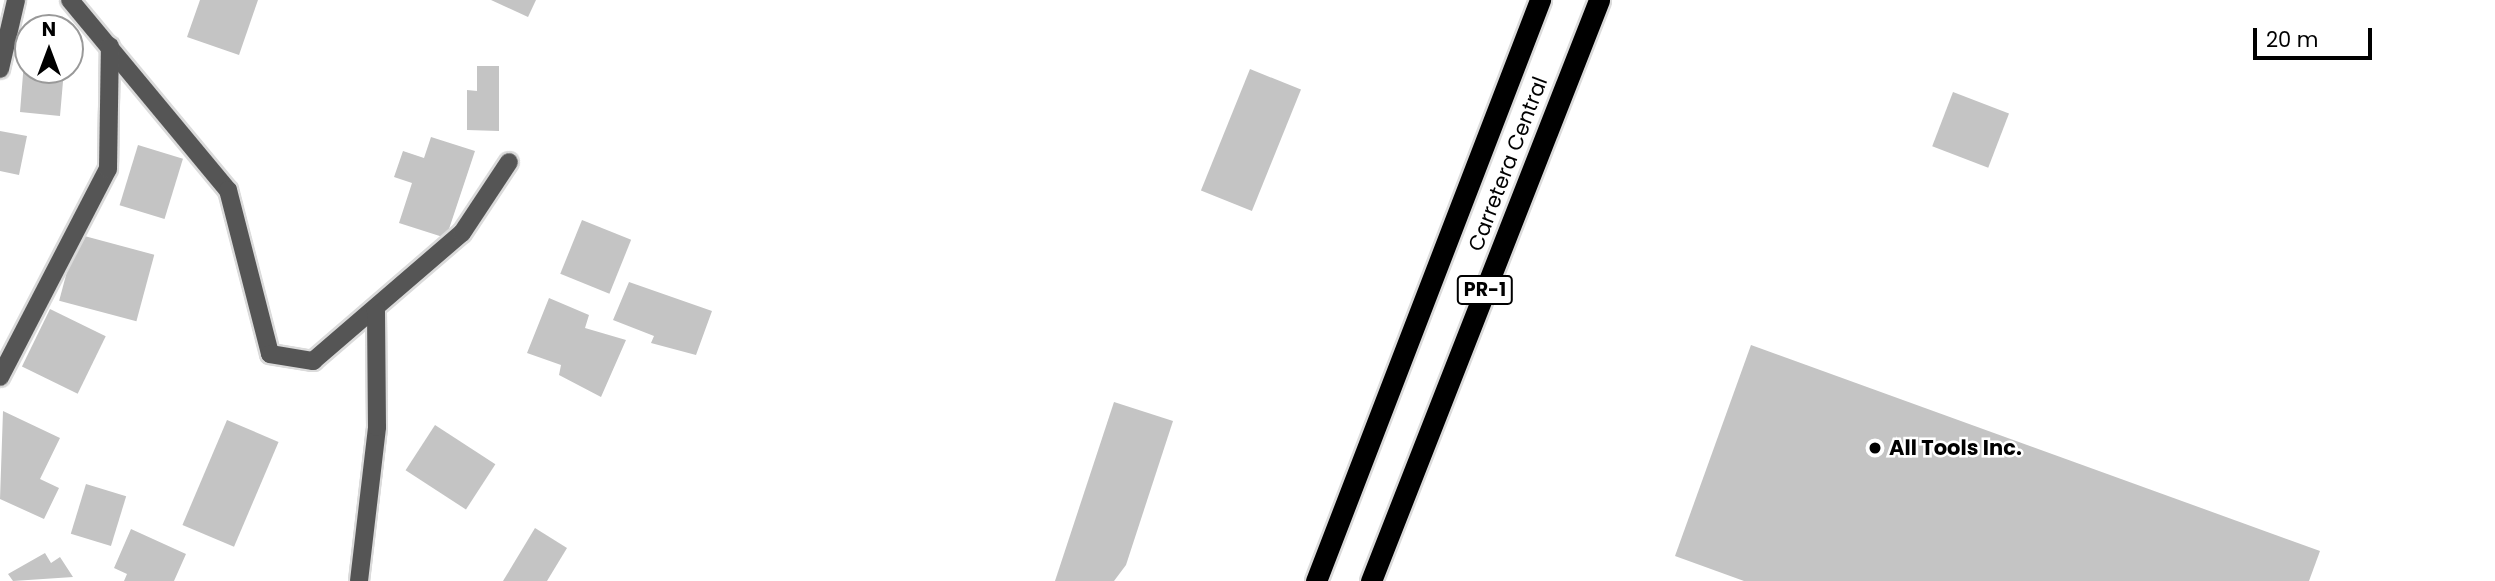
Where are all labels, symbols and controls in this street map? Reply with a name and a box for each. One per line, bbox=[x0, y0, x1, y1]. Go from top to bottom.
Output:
north arrow bbox=[14, 14, 84, 84]
scale bar bbox=[2257, 14, 2376, 58]
text: N bbox=[42, 16, 56, 43]
text: 20 m bbox=[2266, 25, 2319, 54]
street label: Carretera Central bbox=[1463, 73, 1553, 255]
road number: PR-1 bbox=[1455, 274, 1515, 306]
place label: All Tools Inc. bbox=[1889, 435, 2022, 461]
marker: All Tools Inc. bbox=[1867, 440, 1883, 456]

